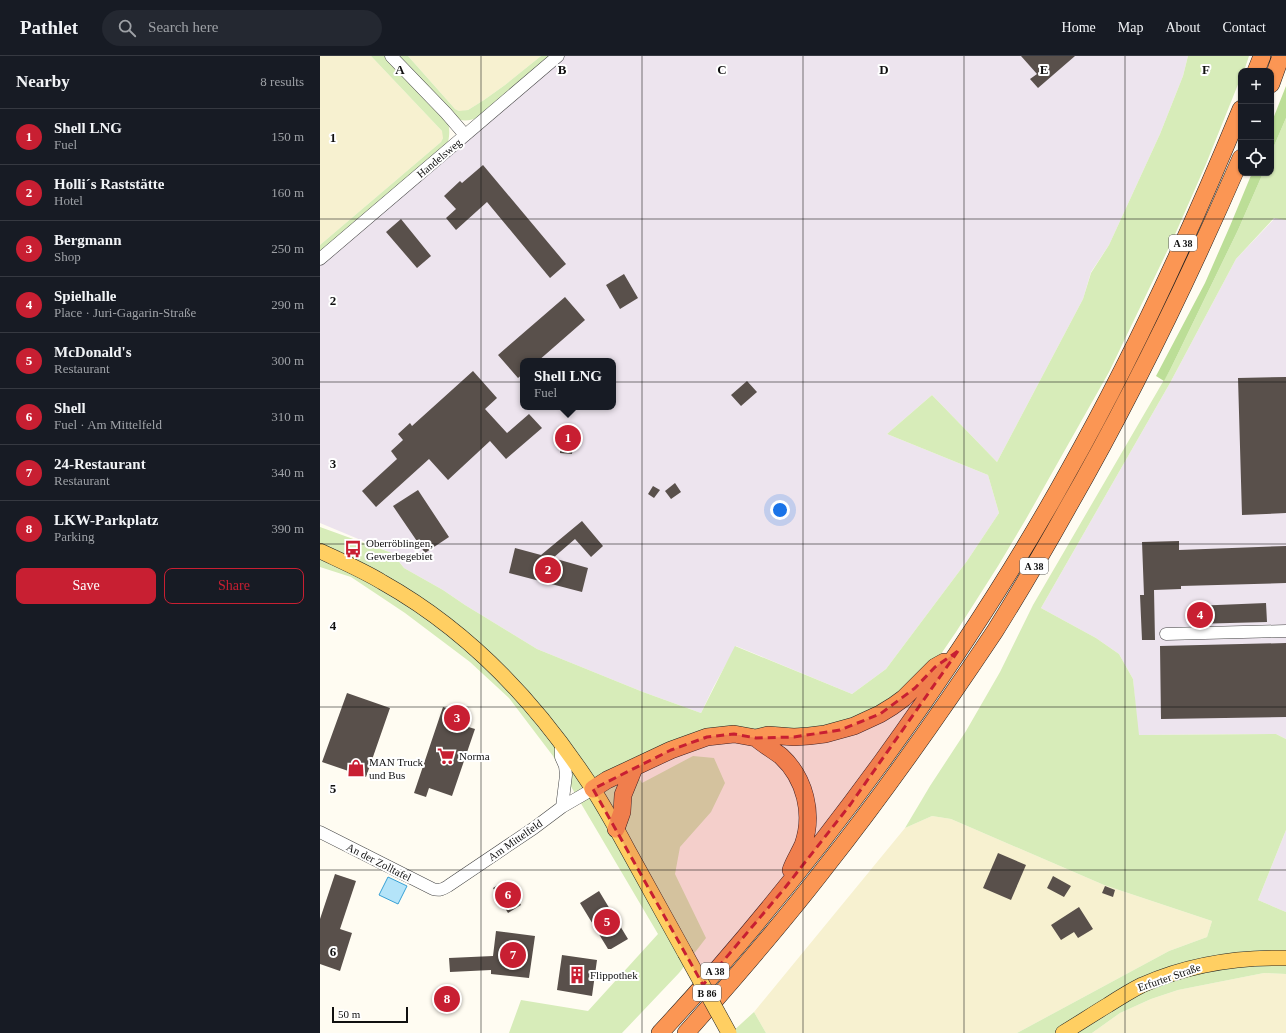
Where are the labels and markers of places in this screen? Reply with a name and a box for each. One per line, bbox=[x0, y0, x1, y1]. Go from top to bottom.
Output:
pin: 1 bbox=[555, 423, 581, 453]
place label: Oberröblingen, Gewerbegebiet bbox=[366, 537, 433, 562]
bus stop icon: Oberröblingen, Gewerbegebiet bbox=[343, 539, 363, 559]
pin: 2 bbox=[535, 555, 561, 585]
pin: 4 bbox=[1187, 600, 1213, 630]
pin: 3 bbox=[444, 703, 470, 733]
supermarket icon: Norma bbox=[436, 746, 456, 766]
place label: Norma bbox=[459, 750, 490, 762]
place label: MAN Truck und Bus bbox=[369, 756, 424, 781]
shop icon: MAN Truck und Bus bbox=[346, 758, 366, 778]
pin: 6 bbox=[495, 880, 521, 910]
pin: 5 bbox=[594, 907, 620, 937]
pin: 7 bbox=[500, 940, 526, 970]
building icon: Flippothek bbox=[567, 965, 587, 985]
place label: Flippothek bbox=[590, 969, 638, 981]
pin: 8 bbox=[434, 984, 460, 1014]

